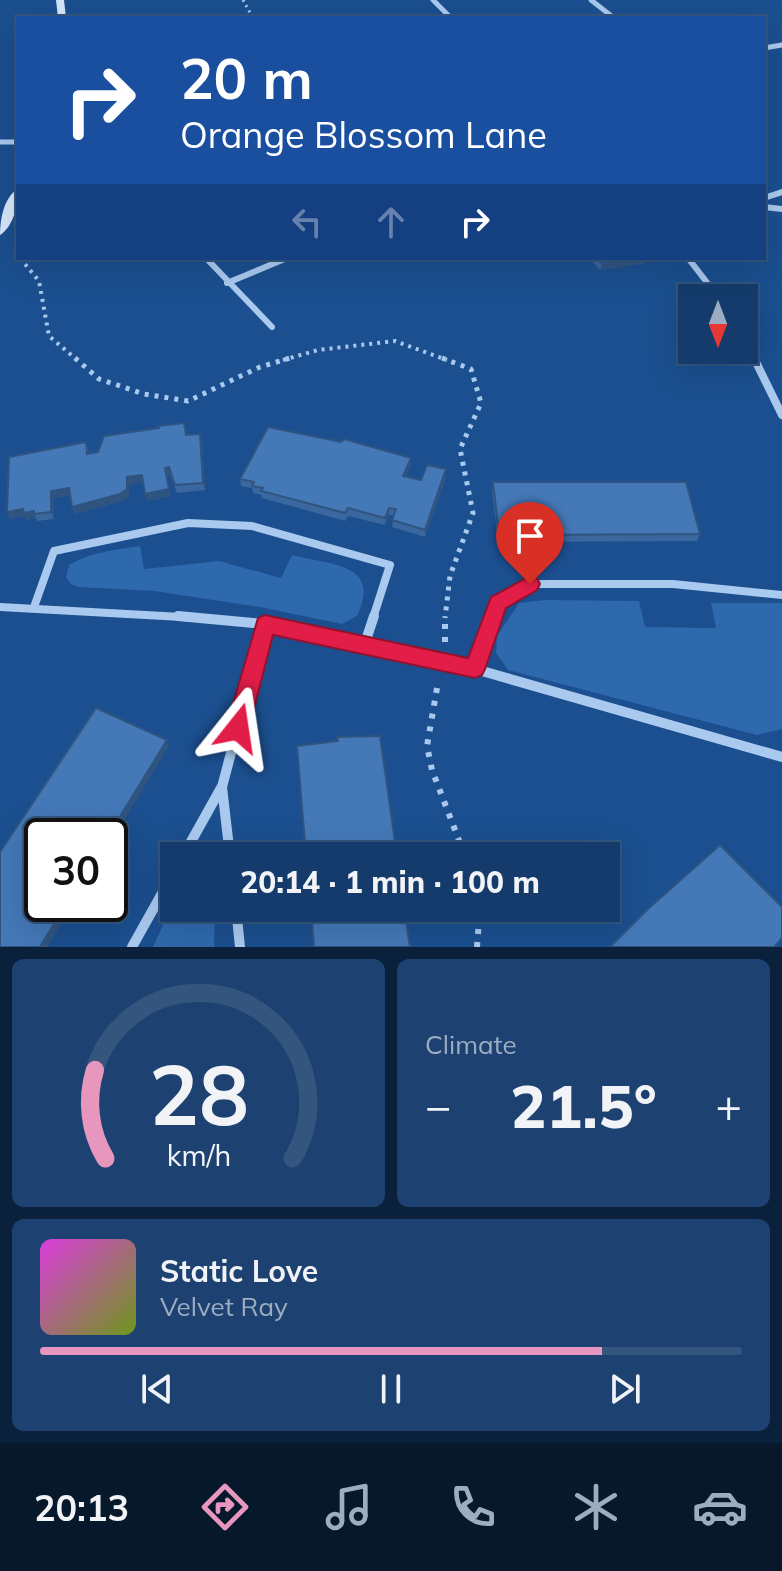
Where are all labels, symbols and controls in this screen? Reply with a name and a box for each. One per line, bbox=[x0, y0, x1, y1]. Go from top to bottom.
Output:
text: 20 m bbox=[180, 43, 313, 113]
icon: right bbox=[48, 48, 152, 152]
text: Orange Blossom Lane bbox=[180, 112, 547, 157]
icon: left bbox=[285, 200, 329, 244]
icon: ahead bbox=[369, 200, 413, 244]
icon: right bbox=[453, 200, 497, 244]
north arrow bbox=[678, 284, 758, 364]
map controls bbox=[678, 284, 758, 364]
pin bbox=[496, 502, 564, 584]
icon: arrive bbox=[508, 514, 552, 558]
position arrow bbox=[196, 686, 280, 770]
speed limit sign: 30 bbox=[24, 818, 128, 922]
text: 20:14 · 1 min · 100 m bbox=[240, 863, 540, 901]
text: Climate bbox=[425, 1028, 517, 1061]
text: 28 bbox=[149, 1041, 248, 1146]
text: 21.5° bbox=[510, 1068, 657, 1143]
text: − bbox=[425, 1078, 451, 1133]
text: + bbox=[716, 1078, 742, 1133]
text: km/h bbox=[166, 1137, 231, 1173]
text: Static Love bbox=[160, 1252, 318, 1290]
text: Velvet Ray bbox=[160, 1290, 288, 1323]
icon: previous bbox=[135, 1367, 179, 1411]
icon: pause bbox=[369, 1367, 413, 1411]
icon: next bbox=[603, 1367, 647, 1411]
icon: directions bbox=[197, 1479, 253, 1535]
icon: music bbox=[321, 1479, 377, 1535]
icon: phone bbox=[445, 1479, 501, 1535]
icon: climate bbox=[568, 1479, 624, 1535]
icon: car bbox=[692, 1479, 748, 1535]
text: 20:13 bbox=[34, 1485, 129, 1530]

